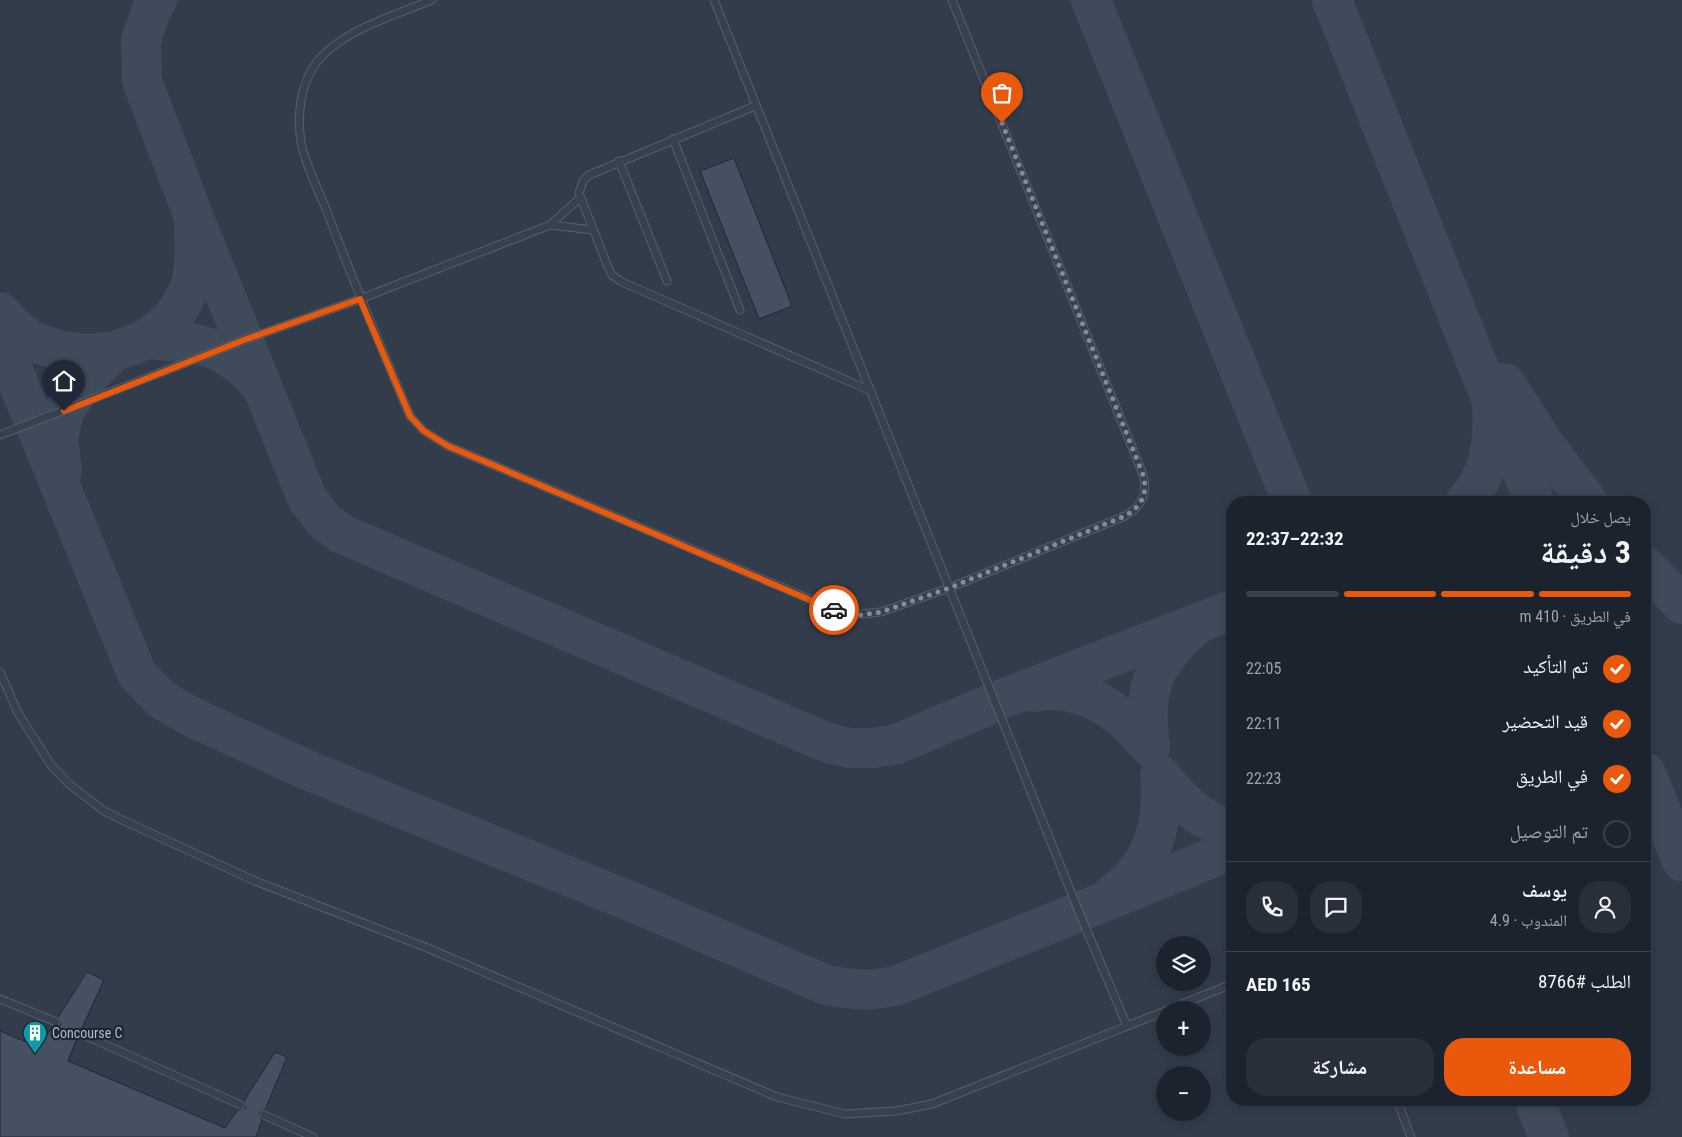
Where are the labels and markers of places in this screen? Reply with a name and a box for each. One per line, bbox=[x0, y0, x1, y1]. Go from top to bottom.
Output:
pin bbox=[981, 72, 1023, 123]
pin bbox=[43, 360, 85, 411]
building icon: Concourse C bbox=[22, 1020, 48, 1054]
place label: Concourse C bbox=[52, 1025, 122, 1041]

